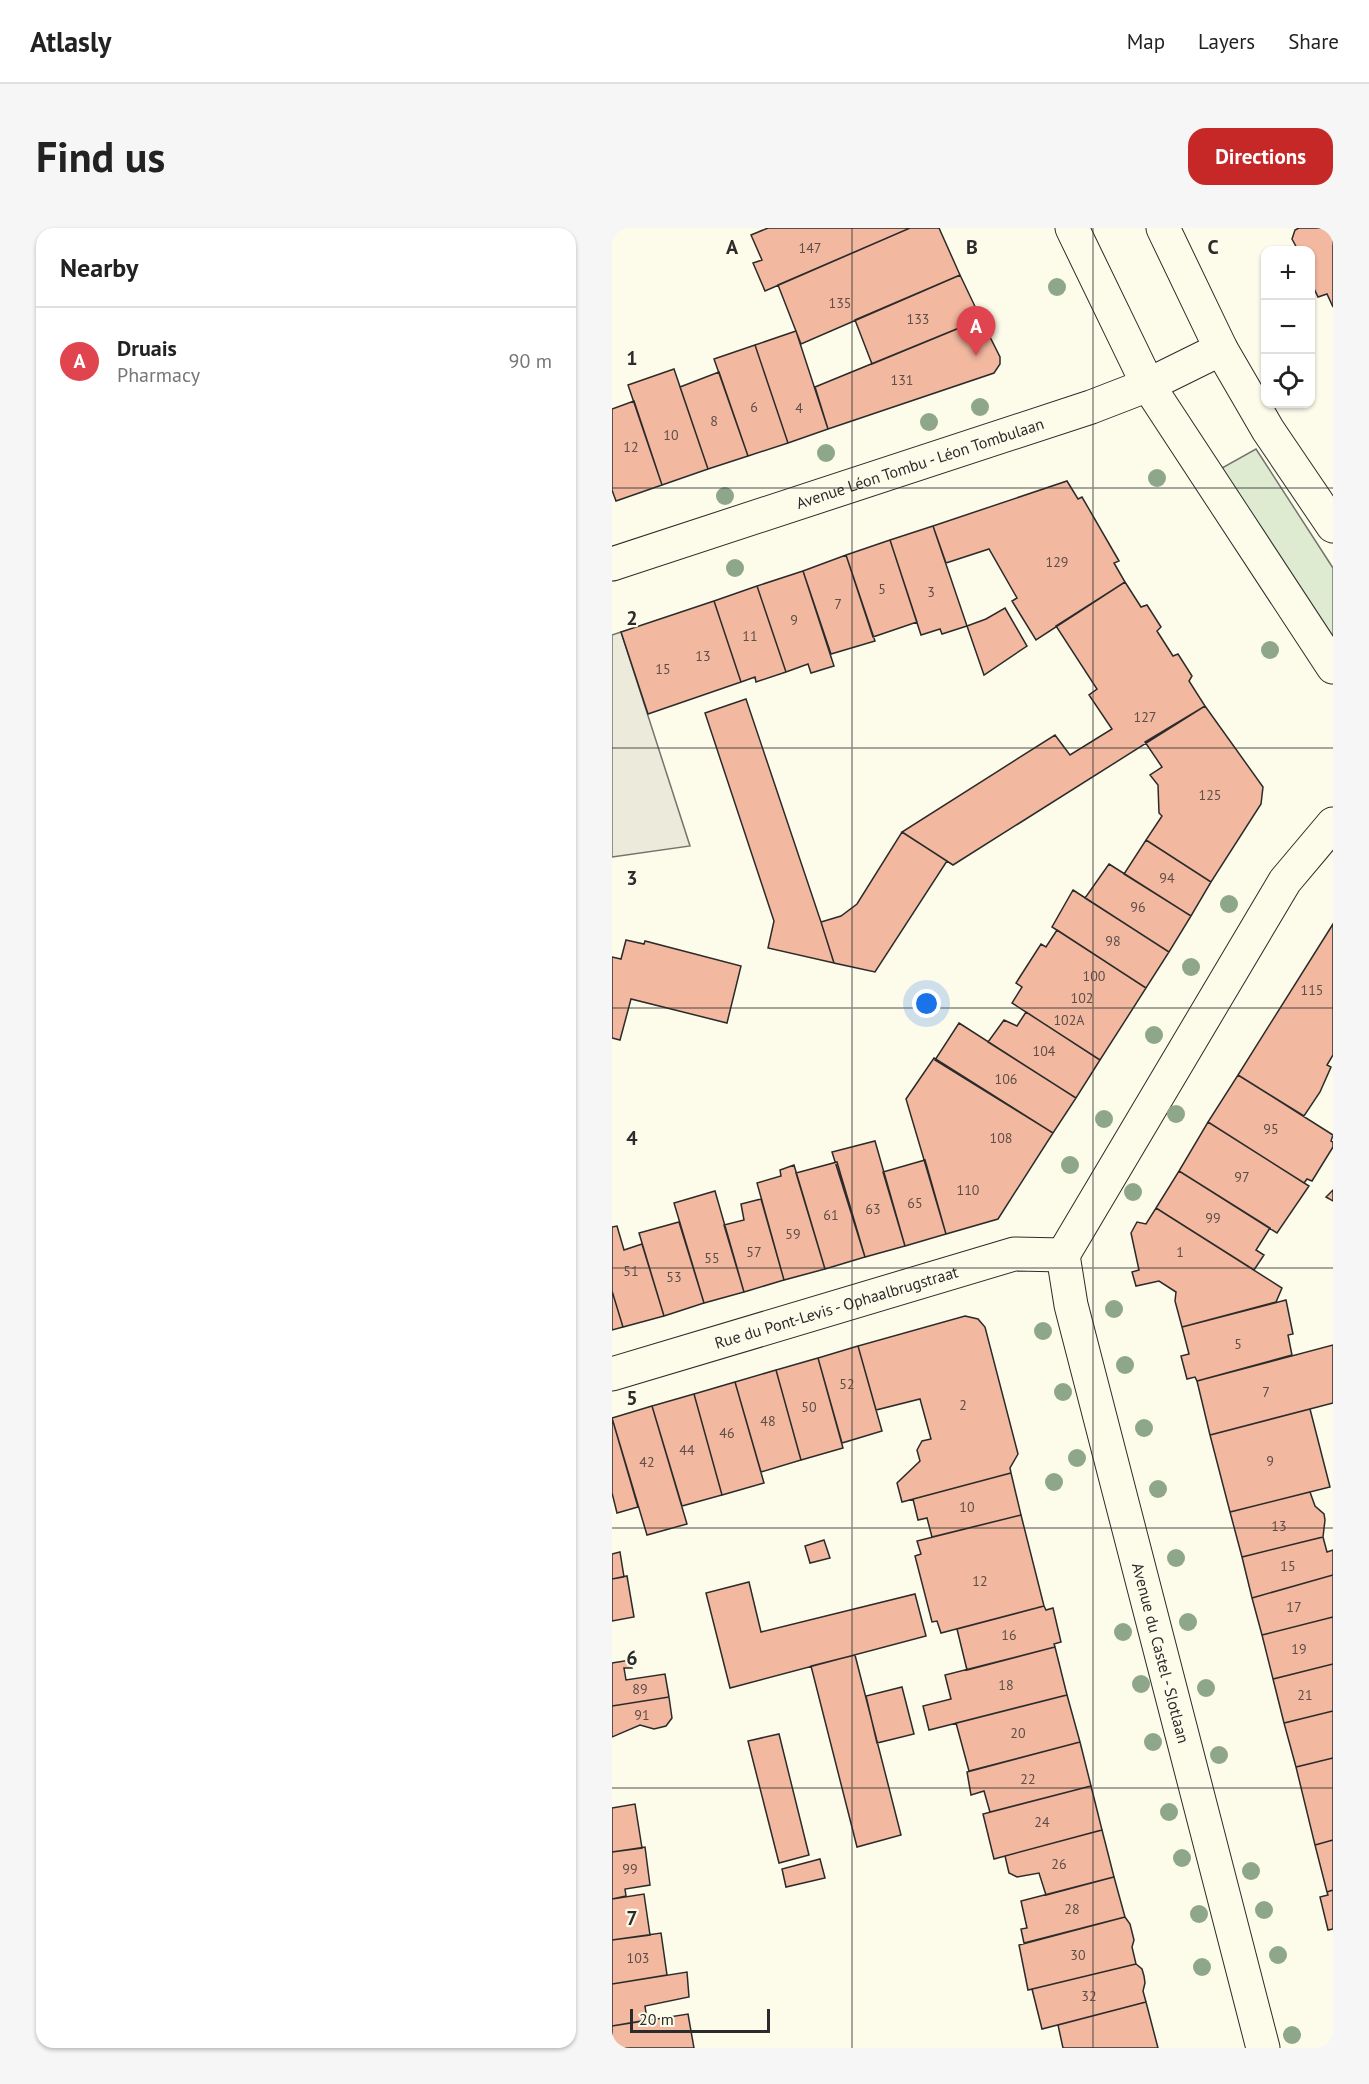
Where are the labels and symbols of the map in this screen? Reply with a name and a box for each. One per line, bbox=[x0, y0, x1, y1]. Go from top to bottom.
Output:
text: A bbox=[726, 234, 739, 260]
text: B bbox=[966, 234, 978, 260]
text: C bbox=[1207, 234, 1219, 260]
house number: 147 bbox=[799, 239, 821, 257]
house number: 135 bbox=[829, 294, 851, 312]
pin: A bbox=[956, 306, 996, 356]
house number: 133 bbox=[907, 310, 929, 328]
text: 1 bbox=[626, 345, 638, 371]
house number: 131 bbox=[891, 371, 913, 389]
house number: 6 bbox=[750, 398, 758, 416]
house number: 4 bbox=[795, 399, 803, 417]
house number: 8 bbox=[710, 412, 718, 430]
street label: Avenue Léon Tombu - Léon Tombulaan bbox=[793, 413, 1046, 513]
house number: 10 bbox=[663, 426, 679, 444]
house number: 12 bbox=[623, 438, 639, 456]
house number: 129 bbox=[1046, 553, 1068, 571]
house number: 5 bbox=[878, 580, 886, 598]
house number: 3 bbox=[927, 583, 935, 601]
house number: 7 bbox=[834, 595, 842, 613]
text: 2 bbox=[626, 605, 638, 631]
house number: 9 bbox=[790, 611, 798, 629]
house number: 11 bbox=[742, 627, 758, 645]
house number: 13 bbox=[695, 647, 711, 665]
house number: 15 bbox=[655, 660, 671, 678]
house number: 127 bbox=[1134, 708, 1156, 726]
house number: 125 bbox=[1199, 786, 1221, 804]
text: 3 bbox=[626, 865, 638, 891]
house number: 94 bbox=[1159, 869, 1175, 887]
house number: 96 bbox=[1130, 898, 1146, 916]
house number: 98 bbox=[1105, 932, 1121, 950]
house number: 100 bbox=[1083, 967, 1106, 985]
house number: 115 bbox=[1301, 981, 1323, 999]
your location bbox=[912, 989, 941, 1018]
house number: 102 bbox=[1071, 989, 1093, 1007]
house number: 102A bbox=[1053, 1011, 1085, 1029]
house number: 104 bbox=[1033, 1042, 1056, 1060]
house number: 106 bbox=[995, 1070, 1017, 1088]
house number: 95 bbox=[1263, 1120, 1279, 1138]
text: 4 bbox=[626, 1125, 638, 1151]
house number: 108 bbox=[990, 1129, 1012, 1147]
house number: 97 bbox=[1234, 1168, 1250, 1186]
house number: 110 bbox=[957, 1181, 980, 1199]
house number: 65 bbox=[907, 1194, 923, 1212]
house number: 63 bbox=[865, 1200, 881, 1218]
house number: 61 bbox=[823, 1206, 839, 1224]
house number: 99 bbox=[1205, 1209, 1221, 1227]
house number: 59 bbox=[785, 1225, 801, 1243]
house number: 57 bbox=[746, 1243, 762, 1261]
house number: 1 bbox=[1176, 1243, 1184, 1261]
house number: 55 bbox=[704, 1249, 720, 1267]
street label: Rue du Pont-Levis - Ophaalbrugstraat bbox=[712, 1261, 961, 1353]
house number: 51 bbox=[623, 1262, 639, 1280]
house number: 53 bbox=[666, 1268, 682, 1286]
house number: 5 bbox=[1234, 1335, 1242, 1353]
house number: 52 bbox=[839, 1375, 855, 1393]
house number: 7 bbox=[1262, 1383, 1270, 1401]
text: 5 bbox=[626, 1385, 638, 1411]
house number: 2 bbox=[959, 1396, 967, 1414]
house number: 50 bbox=[801, 1398, 817, 1416]
house number: 48 bbox=[760, 1412, 776, 1430]
house number: 46 bbox=[719, 1424, 735, 1442]
house number: 44 bbox=[679, 1441, 695, 1459]
house number: 9 bbox=[1266, 1452, 1274, 1470]
house number: 42 bbox=[639, 1453, 655, 1471]
house number: 10 bbox=[959, 1498, 975, 1516]
house number: 13 bbox=[1271, 1517, 1287, 1535]
house number: 15 bbox=[1280, 1557, 1296, 1575]
street label: Avenue du Castel - Slotlaan bbox=[1128, 1561, 1194, 1745]
house number: 12 bbox=[972, 1572, 988, 1590]
house number: 17 bbox=[1286, 1598, 1302, 1616]
house number: 16 bbox=[1001, 1626, 1017, 1644]
house number: 19 bbox=[1291, 1640, 1307, 1658]
text: 6 bbox=[626, 1645, 638, 1671]
house number: 18 bbox=[998, 1676, 1014, 1694]
house number: 89 bbox=[632, 1680, 648, 1698]
house number: 21 bbox=[1297, 1686, 1313, 1704]
house number: 91 bbox=[634, 1706, 650, 1724]
house number: 20 bbox=[1010, 1724, 1026, 1742]
house number: 22 bbox=[1020, 1770, 1036, 1788]
house number: 24 bbox=[1034, 1813, 1050, 1831]
house number: 26 bbox=[1051, 1855, 1067, 1873]
house number: 99 bbox=[622, 1860, 638, 1878]
house number: 28 bbox=[1064, 1900, 1080, 1918]
text: 7 bbox=[626, 1905, 638, 1931]
house number: 30 bbox=[1070, 1946, 1086, 1964]
house number: 103 bbox=[627, 1949, 649, 1967]
house number: 32 bbox=[1081, 1987, 1097, 2005]
scale bar bbox=[630, 2006, 770, 2034]

